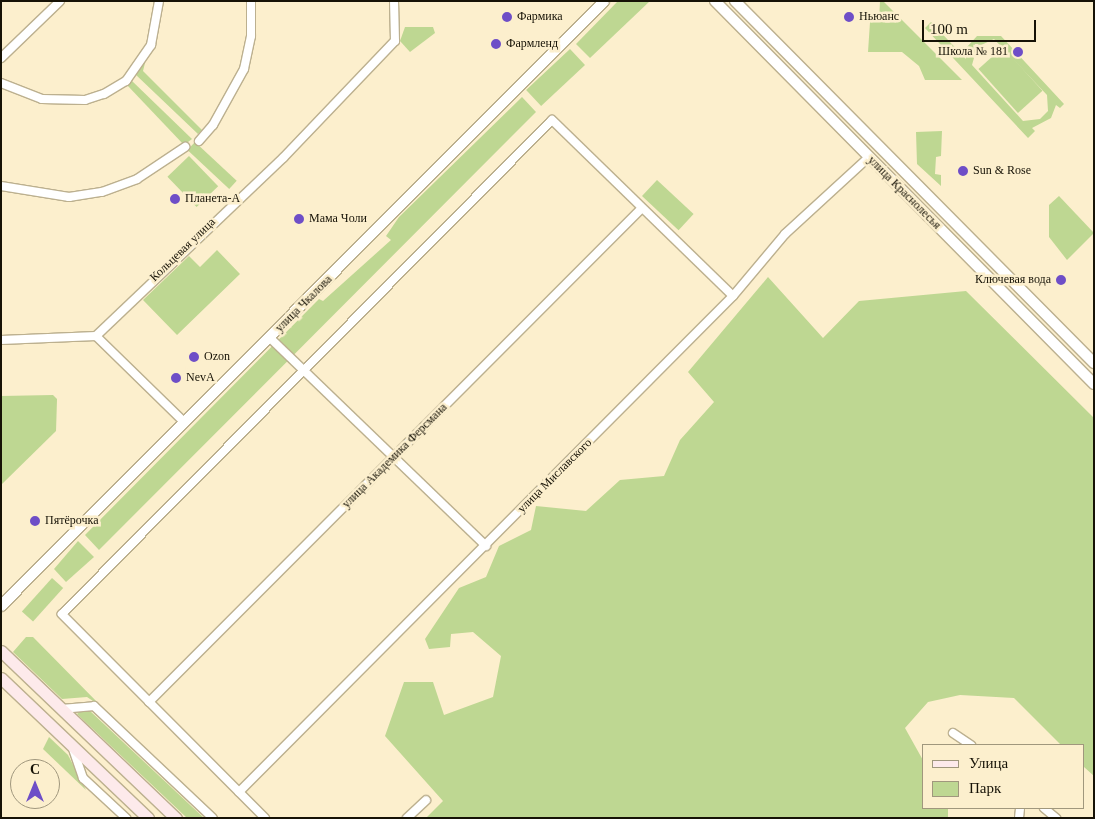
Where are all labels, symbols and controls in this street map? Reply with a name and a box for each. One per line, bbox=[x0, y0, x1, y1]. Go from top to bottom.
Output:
place label: Фармика bbox=[517, 10, 563, 24]
place label: Ньюанс bbox=[859, 10, 899, 24]
scale bar bbox=[925, 10, 1039, 42]
marker: Фармика bbox=[501, 11, 513, 23]
marker: Ньюанс bbox=[843, 11, 855, 23]
text: 100 m bbox=[930, 21, 968, 37]
place label: Фармленд bbox=[506, 37, 558, 51]
marker: Фармленд bbox=[490, 38, 502, 50]
place label: Школа № 181 bbox=[938, 45, 1008, 59]
marker: Школа № 181 bbox=[1012, 46, 1024, 58]
street label: улица Краснолесья bbox=[864, 153, 944, 233]
place label: Sun & Rose bbox=[973, 164, 1031, 178]
marker: Sun & Rose bbox=[957, 165, 969, 177]
place label: Планета-А bbox=[185, 192, 240, 206]
marker: Планета-А bbox=[169, 193, 181, 205]
place label: Мама Чоли bbox=[309, 212, 367, 226]
marker: Мама Чоли bbox=[293, 213, 305, 225]
street label: Кольцевая улица bbox=[147, 215, 219, 285]
street label: улица Чкалова bbox=[273, 273, 335, 335]
place label: Ключевая вода bbox=[975, 273, 1051, 287]
marker: Ключевая вода bbox=[1055, 274, 1067, 286]
place label: Ozon bbox=[204, 350, 230, 364]
marker: Ozon bbox=[188, 351, 200, 363]
place label: NevA bbox=[186, 371, 215, 385]
marker: NevA bbox=[170, 372, 182, 384]
street label: улица Академика Ферсмана bbox=[340, 401, 450, 511]
street label: улица Миславского bbox=[515, 436, 595, 516]
place label: Пятёрочка bbox=[45, 514, 98, 528]
marker: Пятёрочка bbox=[29, 515, 41, 527]
legend bbox=[922, 744, 1085, 809]
text: Улица bbox=[969, 755, 1008, 771]
north arrow bbox=[10, 759, 60, 809]
text: С bbox=[30, 762, 40, 777]
text: Парк bbox=[969, 780, 1001, 796]

